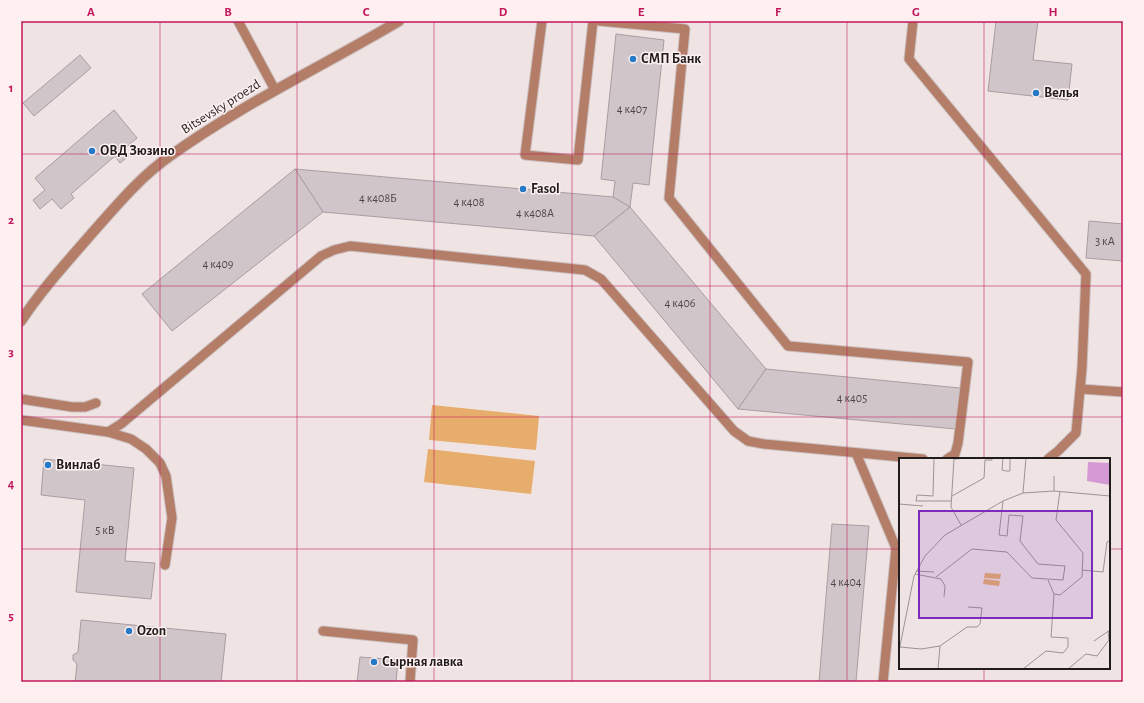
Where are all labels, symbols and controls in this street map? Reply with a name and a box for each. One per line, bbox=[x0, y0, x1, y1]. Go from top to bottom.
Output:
text: A bbox=[87, 6, 95, 19]
text: B bbox=[224, 6, 232, 19]
text: C bbox=[363, 6, 370, 19]
text: D bbox=[499, 6, 508, 19]
text: E bbox=[638, 6, 645, 19]
text: F bbox=[775, 6, 782, 19]
text: G bbox=[912, 6, 920, 19]
text: H bbox=[1048, 6, 1058, 19]
place label: СМП Банк bbox=[641, 52, 701, 66]
marker: СМП Банк bbox=[628, 54, 638, 64]
street label: Bitsevsky proezd bbox=[179, 77, 263, 137]
text: 1 bbox=[9, 82, 13, 95]
place label: Велья bbox=[1044, 86, 1079, 100]
marker: Велья bbox=[1031, 88, 1041, 98]
house number: 4 к407 bbox=[617, 103, 647, 115]
place label: ОВД Зюзино bbox=[100, 144, 175, 158]
marker: ОВД Зюзино bbox=[87, 146, 97, 156]
place label: Fasol bbox=[531, 182, 560, 196]
marker: Fasol bbox=[518, 184, 528, 194]
house number: 4 к408Б bbox=[359, 192, 397, 204]
house number: 4 к408 bbox=[453, 196, 485, 208]
house number: 4 к408А bbox=[516, 207, 554, 219]
text: 2 bbox=[8, 214, 14, 227]
house number: 3 кА bbox=[1095, 235, 1115, 247]
house number: 4 к409 bbox=[202, 258, 234, 270]
house number: 4 к406 bbox=[664, 297, 696, 309]
text: 3 bbox=[8, 346, 14, 359]
house number: 4 к405 bbox=[837, 392, 867, 404]
place label: Винлаб bbox=[56, 458, 100, 472]
inset map bbox=[899, 458, 1110, 669]
marker: Винлаб bbox=[43, 460, 53, 470]
text: 4 bbox=[8, 478, 15, 491]
house number: 5 кВ bbox=[95, 524, 115, 536]
house number: 4 к404 bbox=[830, 576, 862, 588]
text: 5 bbox=[8, 610, 14, 623]
place label: Ozon bbox=[137, 624, 166, 638]
marker: Ozon bbox=[124, 626, 134, 636]
place label: Сырная лавка bbox=[382, 655, 464, 669]
marker: Сырная лавка bbox=[369, 657, 379, 667]

